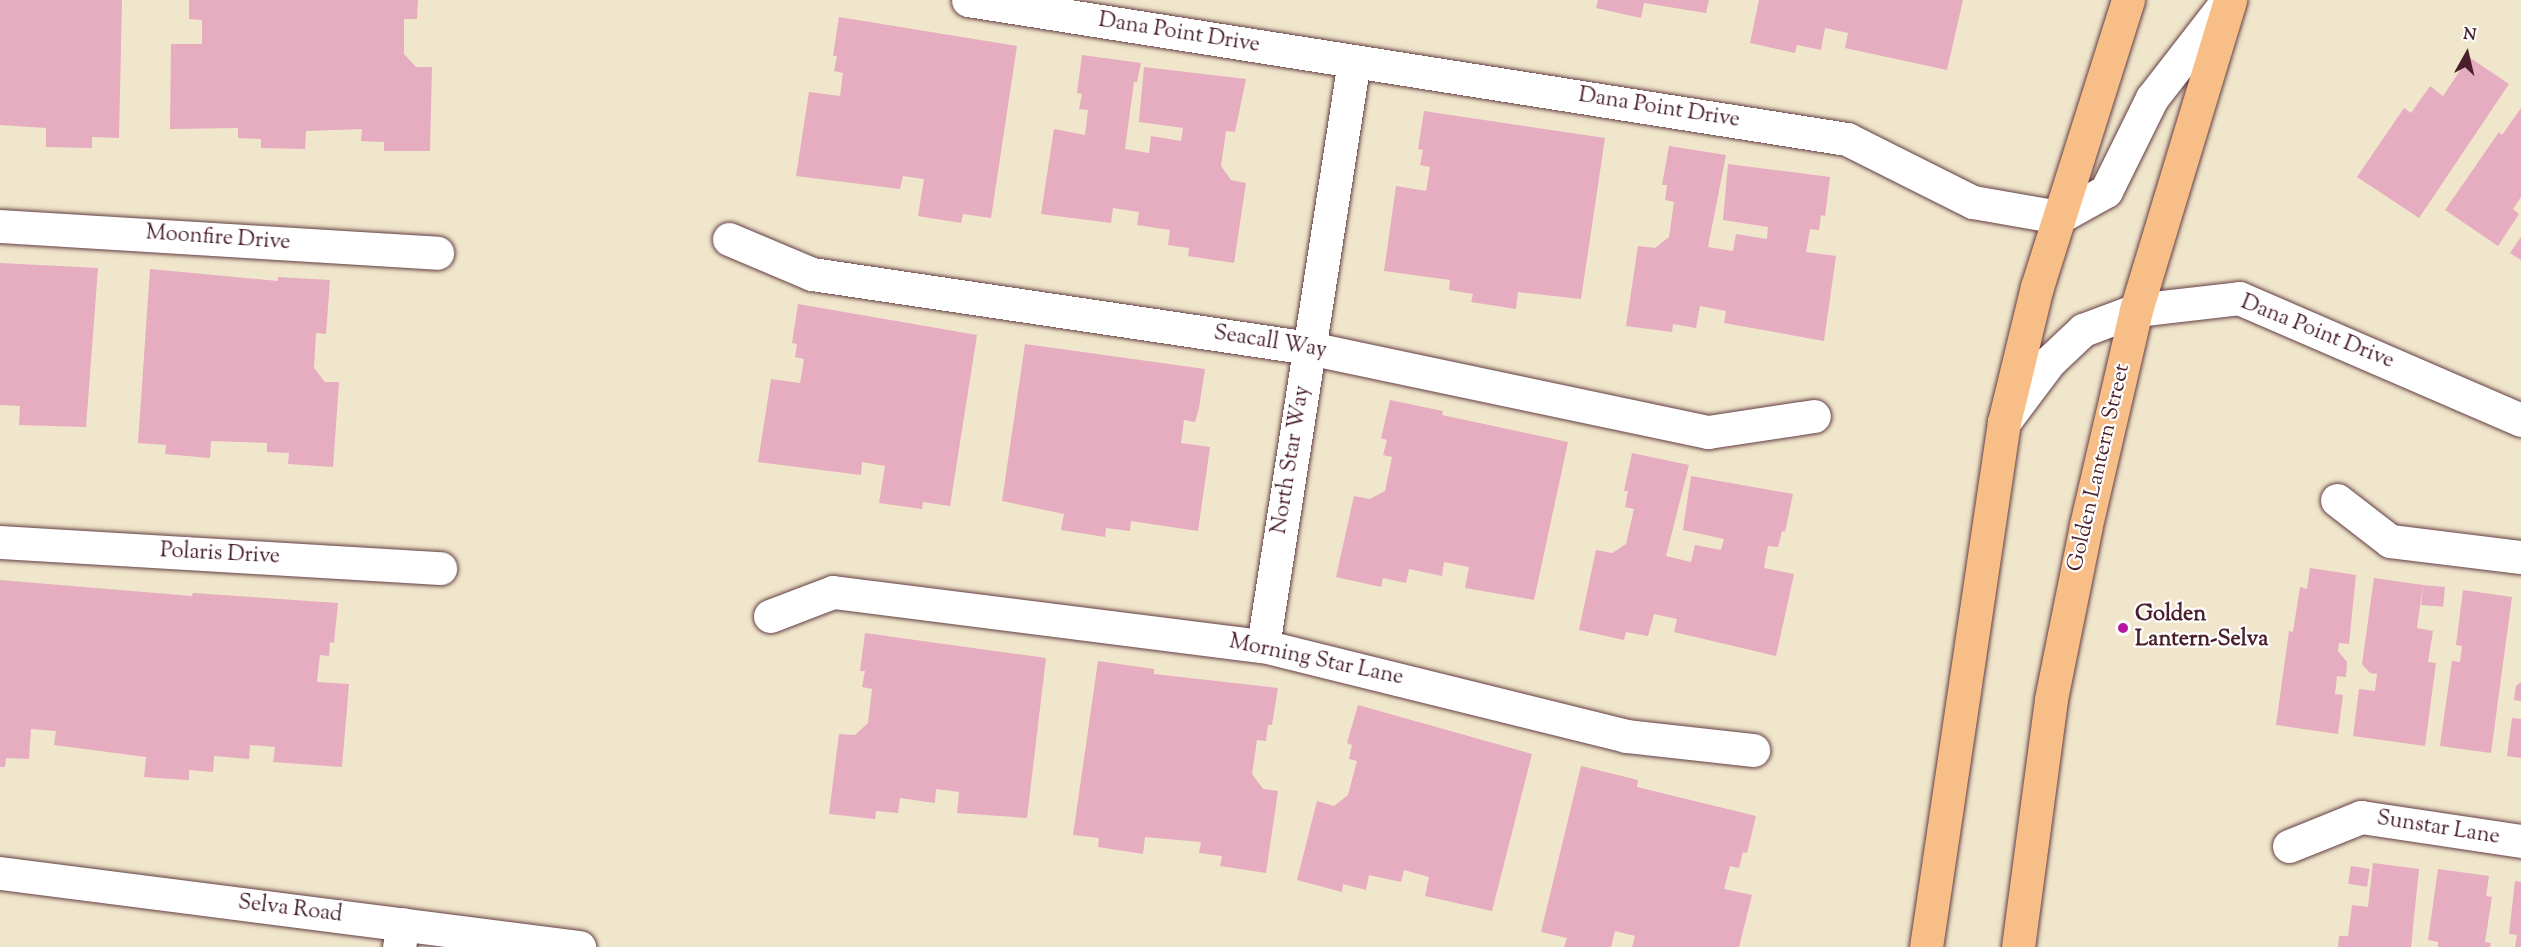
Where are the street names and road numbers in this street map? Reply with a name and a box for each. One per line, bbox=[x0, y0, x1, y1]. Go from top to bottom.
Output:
street label: Dana Point Drive bbox=[1096, 8, 1262, 60]
street label: Dana Point Drive bbox=[1576, 83, 1742, 135]
street label: Moonfire Drive bbox=[145, 221, 291, 257]
street label: Dana Point Drive bbox=[2236, 290, 2398, 376]
street label: Seacall Way bbox=[1212, 321, 1328, 365]
street label: Golden Lantern Street bbox=[2063, 361, 2137, 575]
street label: North Star Way bbox=[1267, 384, 1317, 536]
street label: Polaris Drive bbox=[159, 539, 281, 571]
street label: Morning Star Lane bbox=[1226, 630, 1406, 692]
street label: Sunstar Lane bbox=[2375, 806, 2501, 852]
street label: Selva Road bbox=[236, 891, 344, 929]

